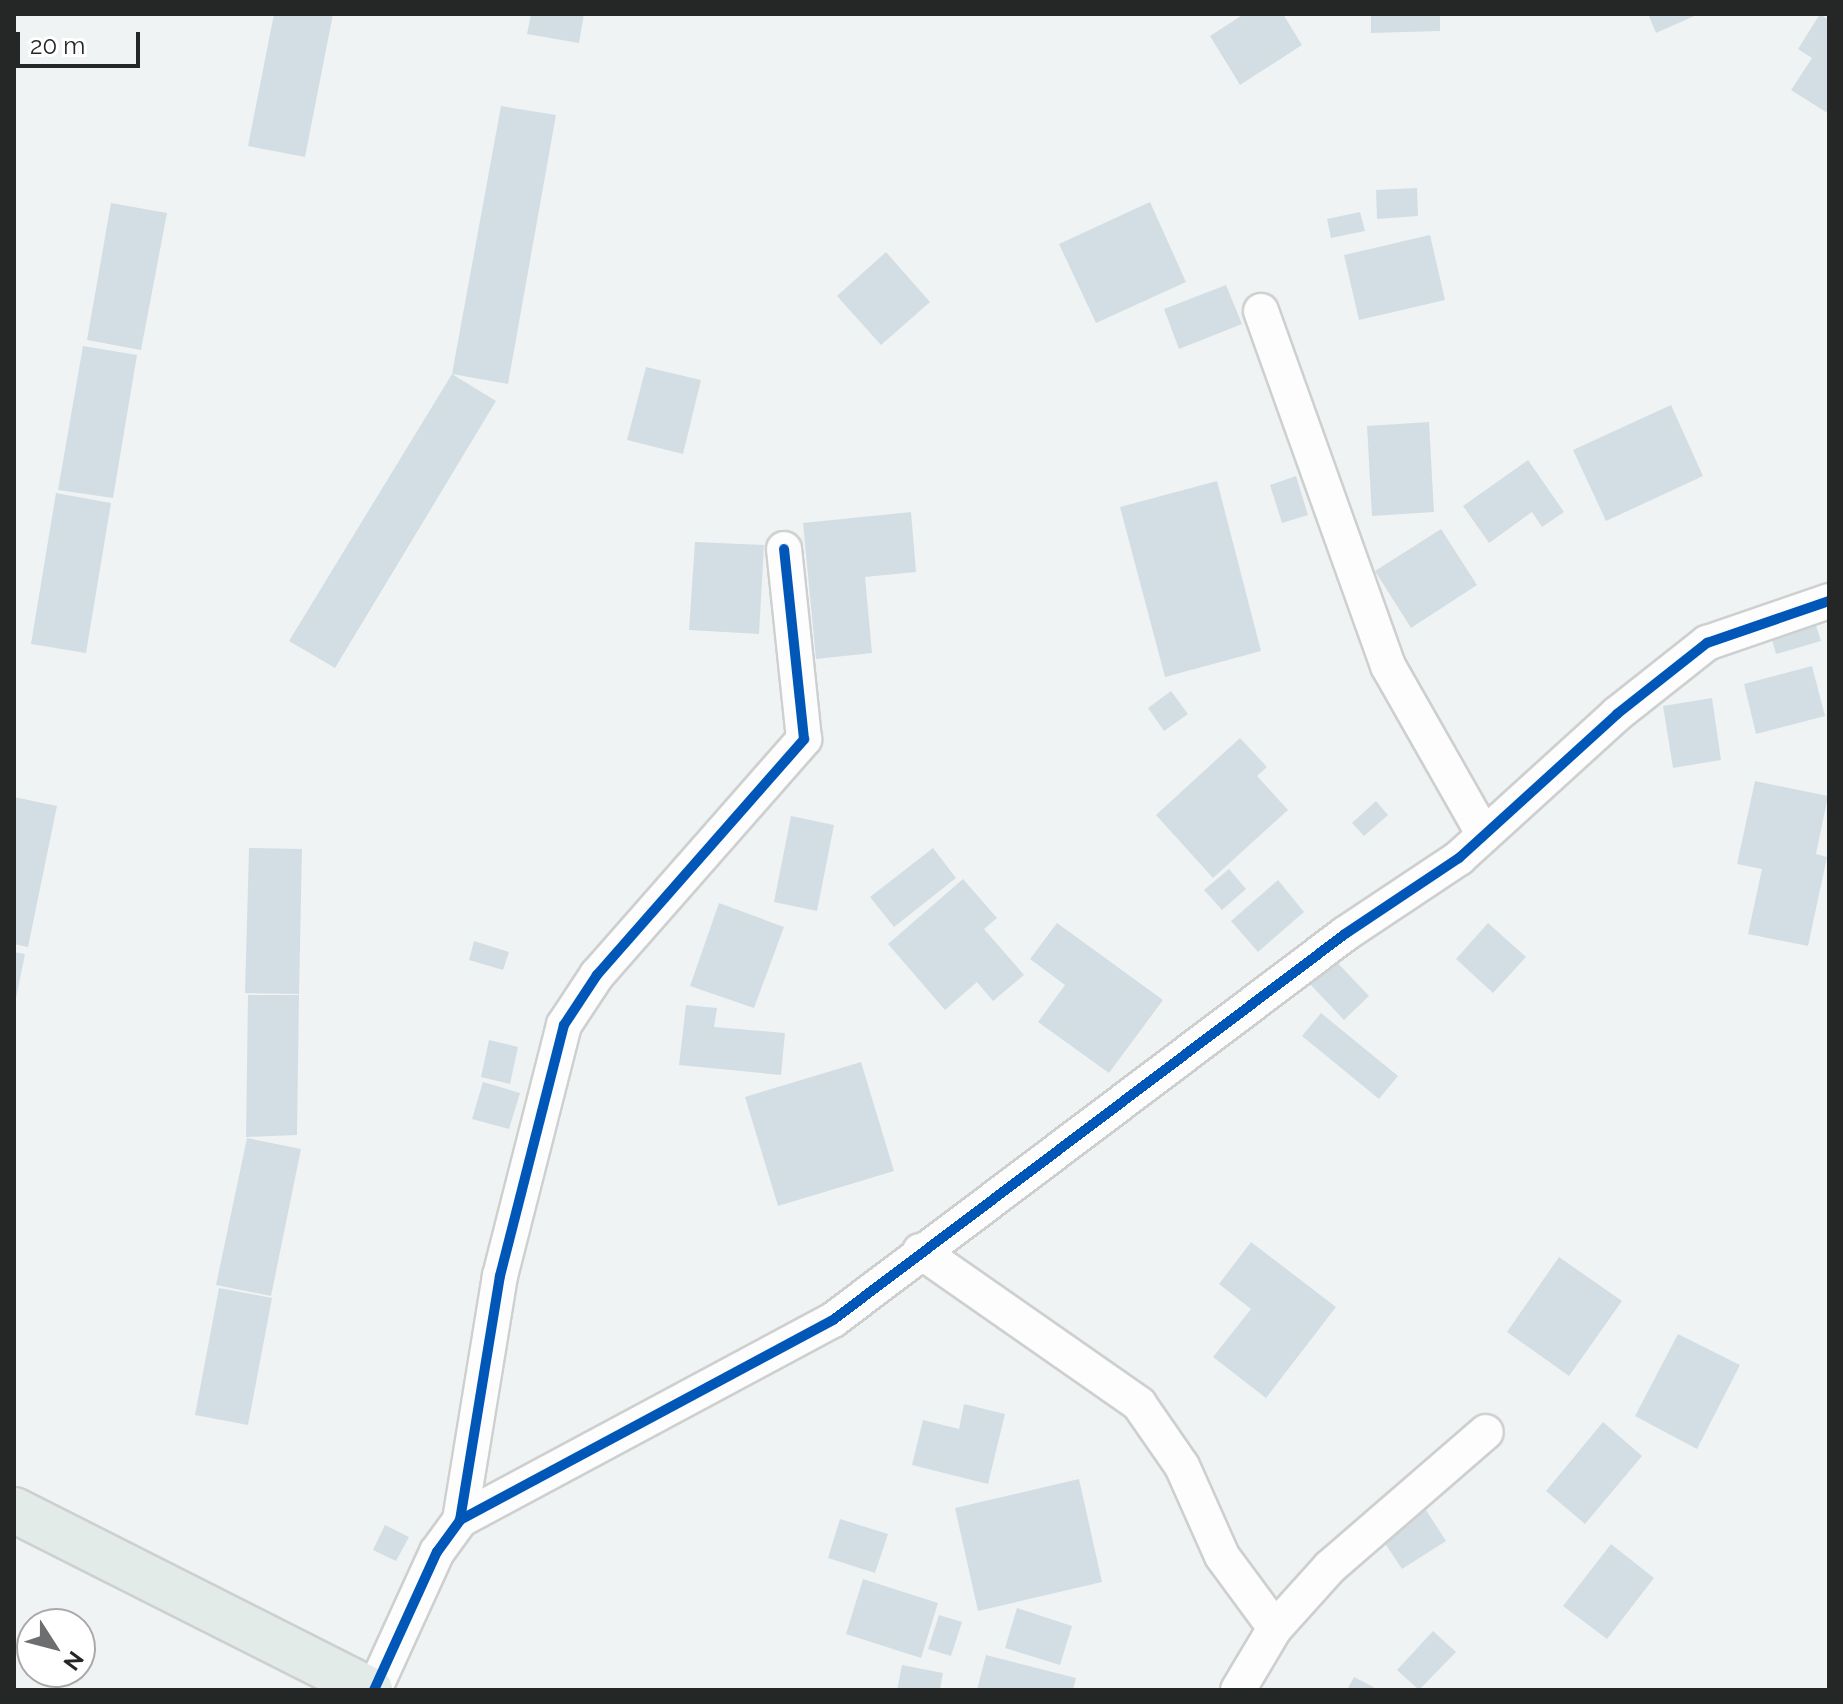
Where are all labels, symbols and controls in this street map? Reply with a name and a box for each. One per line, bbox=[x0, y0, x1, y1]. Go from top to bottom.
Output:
scale bar bbox=[20, 16, 144, 66]
text: 20 m bbox=[30, 31, 85, 60]
north arrow bbox=[16, 1608, 96, 1688]
text: N bbox=[58, 1646, 89, 1675]

